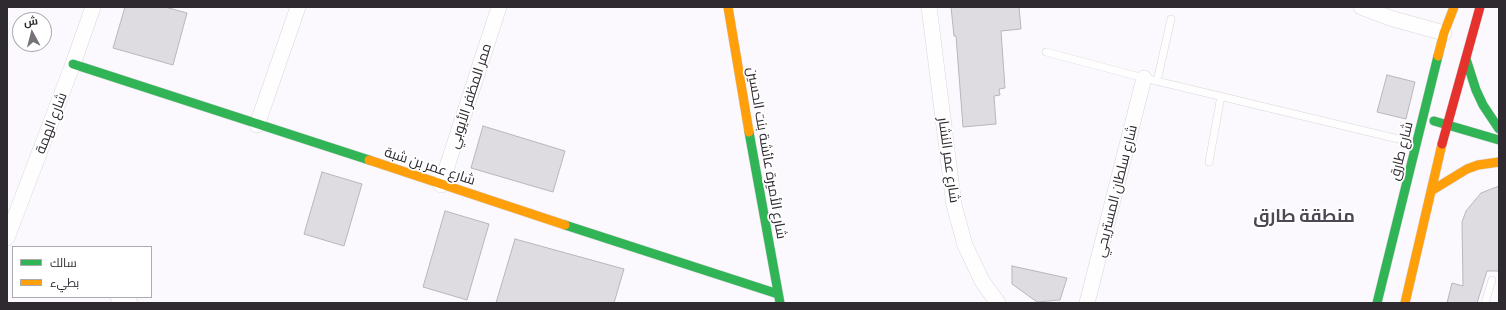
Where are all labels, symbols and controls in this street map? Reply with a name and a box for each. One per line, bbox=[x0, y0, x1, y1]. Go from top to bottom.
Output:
north arrow bbox=[12, 12, 52, 52]
text: ش bbox=[23, 13, 38, 28]
street label: ممر المظفر الأيوبي bbox=[445, 41, 495, 151]
street label: شارع الأميرة عائشة بنت الحسين bbox=[744, 66, 790, 240]
street label: شارع الهمة bbox=[32, 90, 70, 156]
street label: شارع عمر النشار bbox=[935, 116, 963, 204]
street label: شارع طارق bbox=[1386, 120, 1416, 182]
street label: شارع سلطان المستريحي bbox=[1091, 123, 1141, 259]
street label: شارع عمر بن شبة bbox=[382, 143, 478, 189]
district label: منطقة طارق bbox=[1253, 205, 1355, 227]
legend bbox=[12, 246, 152, 298]
text: سالك bbox=[50, 255, 77, 269]
text: بطيء bbox=[50, 275, 79, 289]

